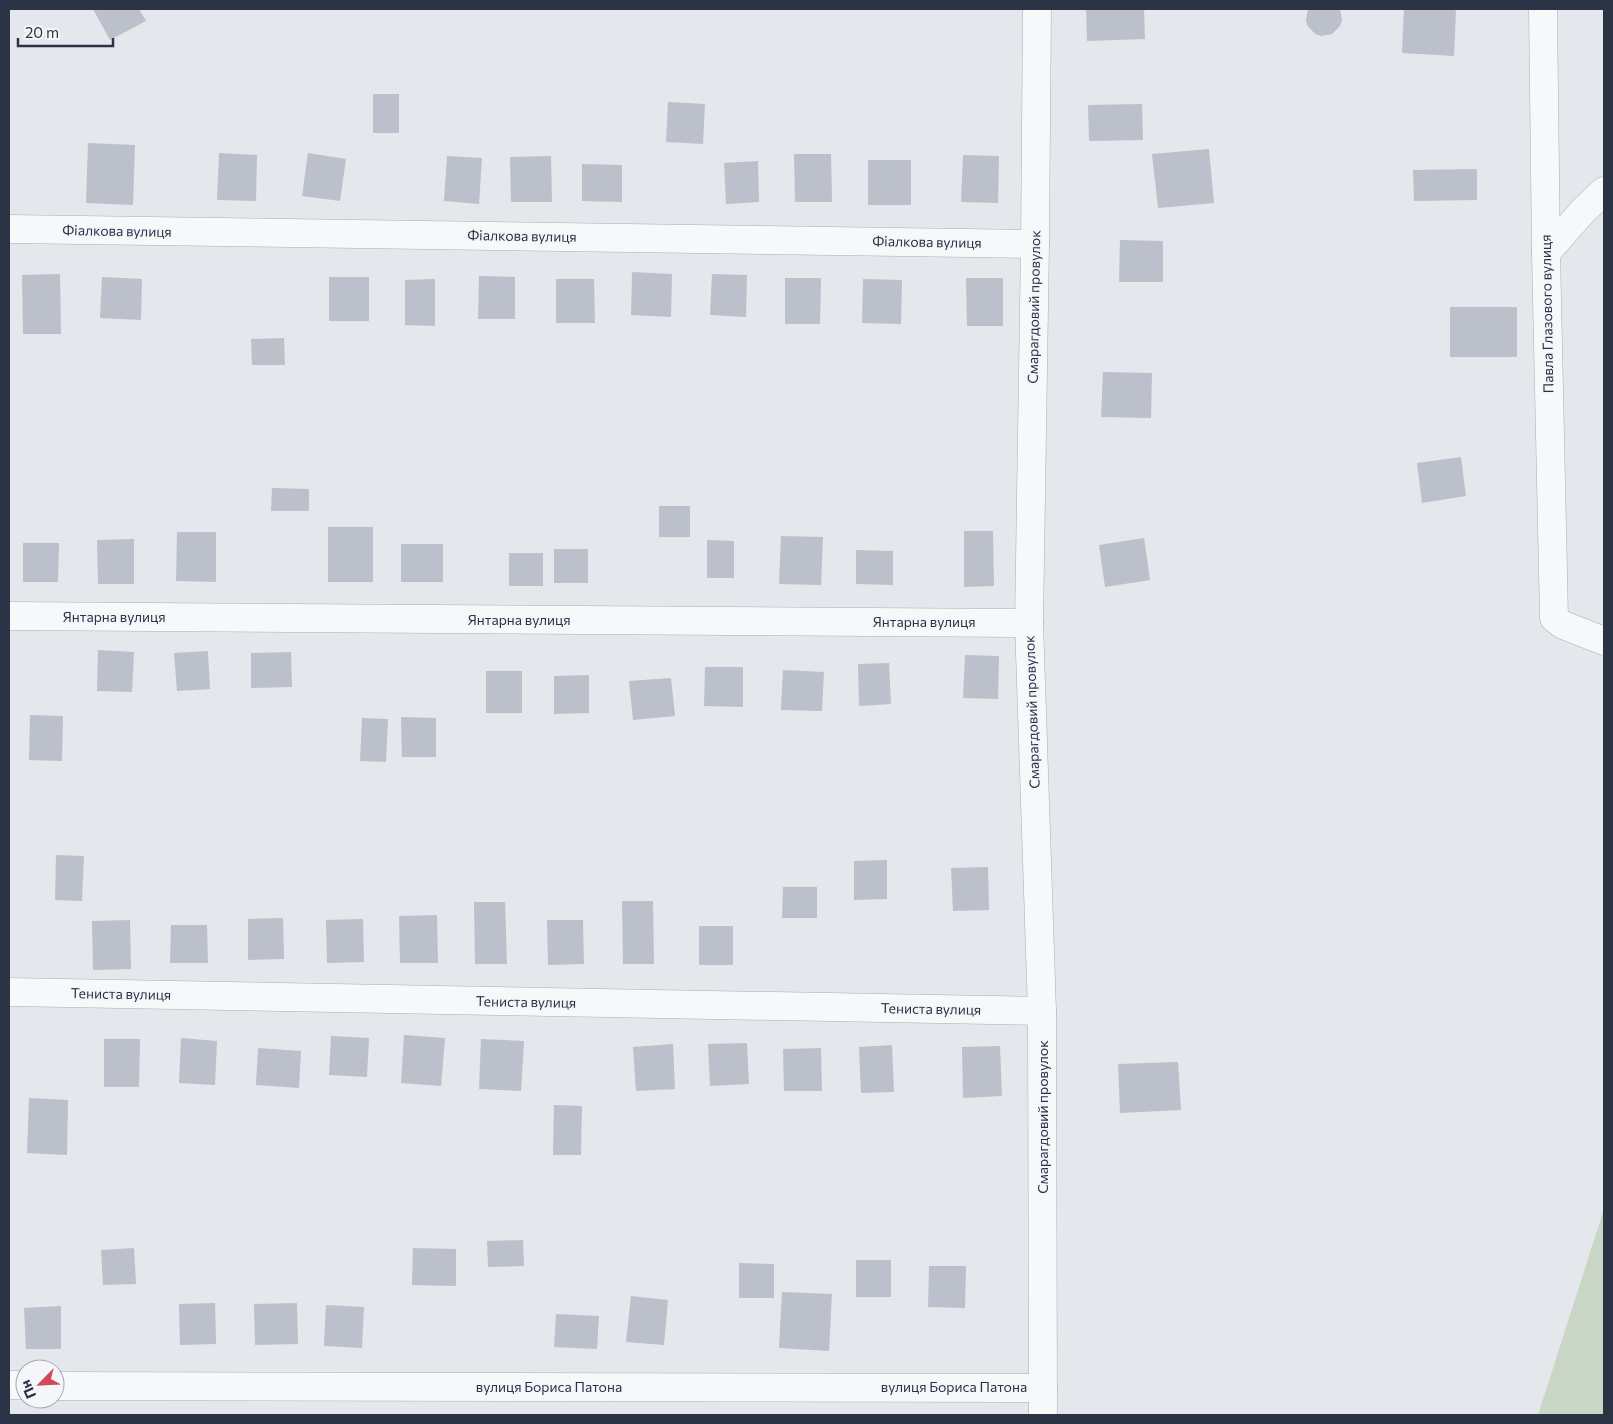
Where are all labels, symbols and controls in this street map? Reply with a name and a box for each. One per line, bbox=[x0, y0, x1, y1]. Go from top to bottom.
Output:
scale bar bbox=[18, 15, 112, 47]
text: 20 m bbox=[25, 23, 59, 41]
street label: Фіалкова вулиця bbox=[62, 221, 172, 240]
street label: Фіалкова вулиця bbox=[467, 226, 577, 245]
street label: Смарагдовий провулок bbox=[1024, 230, 1043, 384]
street label: Фіалкова вулиця bbox=[872, 232, 982, 251]
street label: Павла Глазового вулиця bbox=[1537, 234, 1556, 394]
street label: Янтарна вулиця bbox=[62, 608, 166, 625]
street label: Янтарна вулиця bbox=[467, 611, 571, 628]
street label: Янтарна вулиця bbox=[872, 613, 976, 630]
street label: Смарагдовий провулок bbox=[1020, 635, 1043, 789]
street label: Тениста вулиця bbox=[71, 984, 171, 1003]
street label: Тениста вулиця bbox=[476, 992, 576, 1011]
street label: Тениста вулиця bbox=[881, 999, 981, 1018]
street label: Смарагдовий провулок bbox=[1034, 1040, 1051, 1194]
north arrow bbox=[15, 1359, 65, 1409]
text: Пн bbox=[16, 1378, 39, 1401]
street label: вулиця Бориса Патона bbox=[476, 1378, 622, 1395]
street label: вулиця Бориса Патона bbox=[881, 1378, 1027, 1395]

